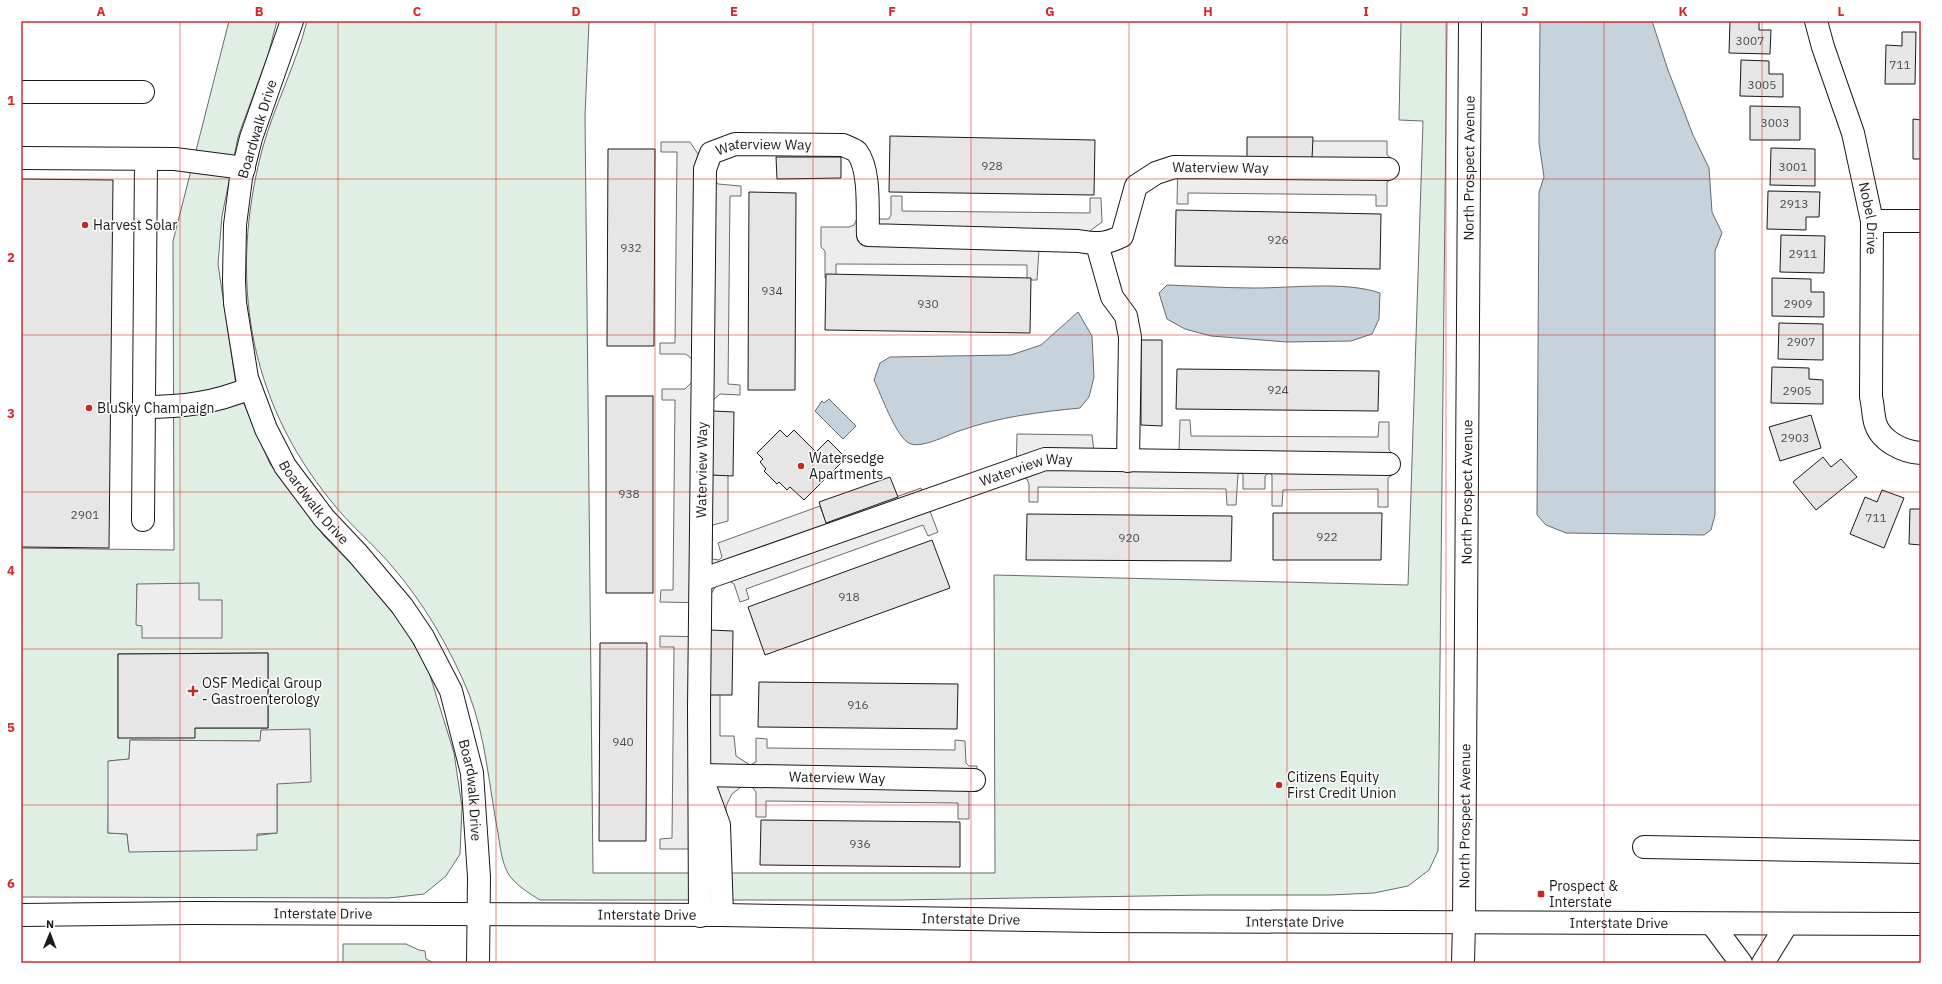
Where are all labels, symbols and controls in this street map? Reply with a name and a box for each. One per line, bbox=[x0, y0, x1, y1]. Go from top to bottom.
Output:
text: A bbox=[97, 3, 106, 20]
text: B bbox=[255, 3, 264, 20]
text: C bbox=[413, 3, 422, 20]
text: D bbox=[571, 3, 581, 20]
text: E bbox=[730, 3, 738, 20]
text: F bbox=[888, 3, 896, 20]
text: G bbox=[1045, 3, 1055, 20]
text: H bbox=[1203, 3, 1213, 20]
text: I bbox=[1363, 3, 1369, 20]
text: J bbox=[1521, 3, 1529, 20]
text: K bbox=[1678, 3, 1688, 20]
text: L bbox=[1838, 3, 1845, 20]
house number: 3007 bbox=[1736, 33, 1764, 48]
house number: 711 bbox=[1889, 57, 1911, 72]
street label: Boardwalk Drive bbox=[233, 77, 281, 181]
house number: 3005 bbox=[1748, 77, 1776, 92]
text: 1 bbox=[7, 92, 15, 109]
street label: North Prospect Avenue bbox=[1460, 95, 1479, 241]
house number: 3003 bbox=[1761, 115, 1789, 130]
street label: Waterview Way bbox=[713, 135, 812, 159]
house number: 928 bbox=[981, 158, 1003, 173]
street label: Waterview Way bbox=[1172, 158, 1269, 177]
house number: 3001 bbox=[1779, 159, 1807, 174]
street label: Nobel Drive bbox=[1855, 180, 1881, 255]
house number: 2913 bbox=[1780, 196, 1808, 211]
place label: Harvest Solar bbox=[93, 216, 177, 234]
marker: Harvest Solar bbox=[80, 220, 90, 230]
house number: 926 bbox=[1267, 232, 1289, 247]
house number: 932 bbox=[620, 240, 642, 255]
house number: 2911 bbox=[1789, 246, 1817, 261]
text: 2 bbox=[7, 249, 15, 266]
house number: 934 bbox=[761, 283, 783, 298]
house number: 930 bbox=[917, 296, 939, 311]
house number: 2909 bbox=[1784, 296, 1812, 311]
house number: 2907 bbox=[1787, 334, 1815, 349]
house number: 924 bbox=[1267, 382, 1289, 397]
house number: 2905 bbox=[1783, 383, 1811, 398]
place label: BluSky Champaign bbox=[97, 399, 215, 417]
marker: BluSky Champaign bbox=[84, 403, 94, 413]
text: 3 bbox=[7, 405, 15, 422]
street label: North Prospect Avenue bbox=[1457, 419, 1476, 565]
street label: Waterview Way bbox=[692, 422, 711, 518]
house number: 2903 bbox=[1781, 430, 1809, 445]
place label: Watersedge Apartments bbox=[809, 449, 884, 483]
street label: Waterview Way bbox=[977, 450, 1073, 490]
street label: Boardwalk Drive bbox=[275, 457, 353, 548]
marker: Watersedge Apartments bbox=[796, 461, 806, 471]
house number: 938 bbox=[618, 486, 640, 501]
house number: 2901 bbox=[71, 507, 99, 522]
house number: 711 bbox=[1865, 510, 1887, 525]
house number: 922 bbox=[1316, 529, 1338, 544]
house number: 920 bbox=[1118, 530, 1140, 545]
text: 4 bbox=[7, 562, 15, 579]
house number: 918 bbox=[838, 589, 860, 604]
place label: OSF Medical Group - Gastroenterology bbox=[202, 674, 322, 708]
marker: OSF Medical Group - Gastroenterology bbox=[187, 685, 199, 697]
house number: 916 bbox=[847, 697, 869, 712]
text: 5 bbox=[7, 719, 15, 736]
house number: 940 bbox=[612, 734, 634, 749]
street label: Boardwalk Drive bbox=[455, 737, 486, 842]
street label: North Prospect Avenue bbox=[1455, 743, 1474, 889]
street label: Waterview Way bbox=[789, 768, 885, 787]
place label: Citizens Equity First Credit Union bbox=[1287, 768, 1396, 802]
marker: Citizens Equity First Credit Union bbox=[1274, 780, 1284, 790]
house number: 936 bbox=[849, 836, 871, 851]
text: 6 bbox=[7, 875, 15, 892]
place label: Prospect & Interstate bbox=[1549, 877, 1618, 911]
marker: Prospect & Interstate bbox=[1536, 889, 1546, 899]
street label: Interstate Drive bbox=[274, 904, 373, 923]
street label: Interstate Drive bbox=[598, 906, 697, 924]
street label: Interstate Drive bbox=[921, 909, 1021, 929]
street label: Interstate Drive bbox=[1246, 913, 1345, 931]
north arrow bbox=[30, 914, 70, 954]
street label: Interstate Drive bbox=[1570, 914, 1669, 932]
text: N bbox=[46, 917, 54, 931]

